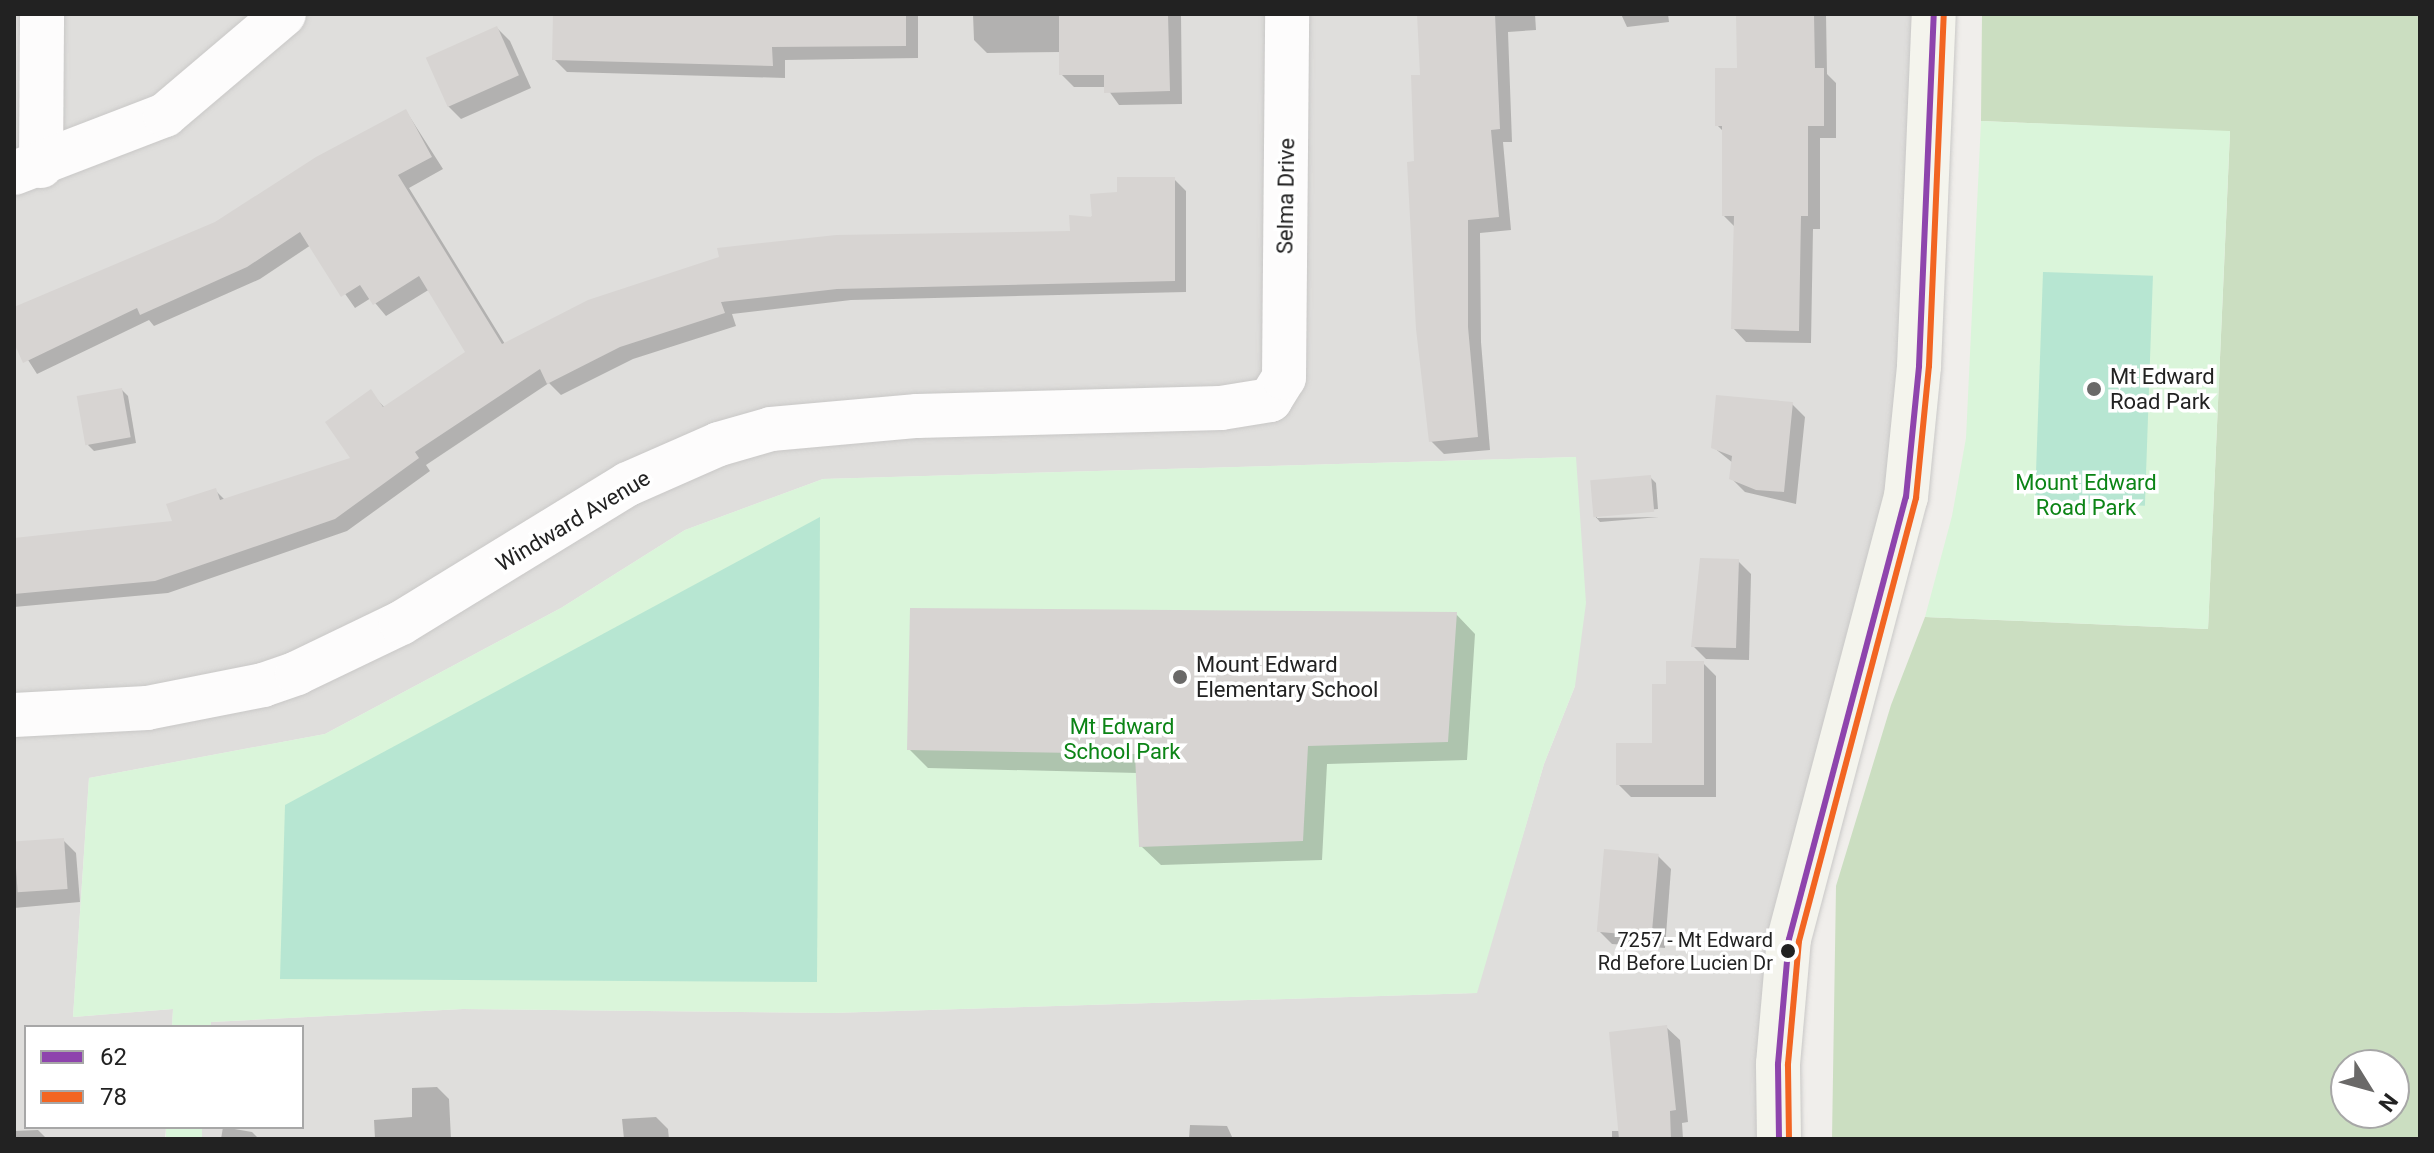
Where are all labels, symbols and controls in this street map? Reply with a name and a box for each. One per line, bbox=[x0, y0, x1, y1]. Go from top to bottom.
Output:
street label: Selma Drive bbox=[1272, 138, 1300, 254]
place label: Mt Edward Road Park bbox=[2110, 363, 2215, 414]
marker: Mt Edward Road Park bbox=[2085, 380, 2103, 398]
street label: Windward Avenue bbox=[491, 465, 655, 577]
park label: Mount Edward Road Park bbox=[2015, 469, 2157, 520]
place label: Mount Edward Elementary School bbox=[1196, 651, 1378, 702]
marker: Mount Edward Elementary School bbox=[1171, 668, 1189, 686]
park label: Mt Edward School Park bbox=[1064, 713, 1180, 764]
place label: 7257 - Mt Edward Rd Before Lucien Dr bbox=[1598, 928, 1773, 975]
marker: 7257 - Mt Edward Rd Before Lucien Dr bbox=[1780, 943, 1796, 959]
legend bbox=[24, 1025, 304, 1129]
text: 62 bbox=[100, 1043, 127, 1071]
north arrow bbox=[2330, 1049, 2410, 1129]
text: 78 bbox=[100, 1083, 127, 1111]
text: N bbox=[2373, 1089, 2403, 1116]

